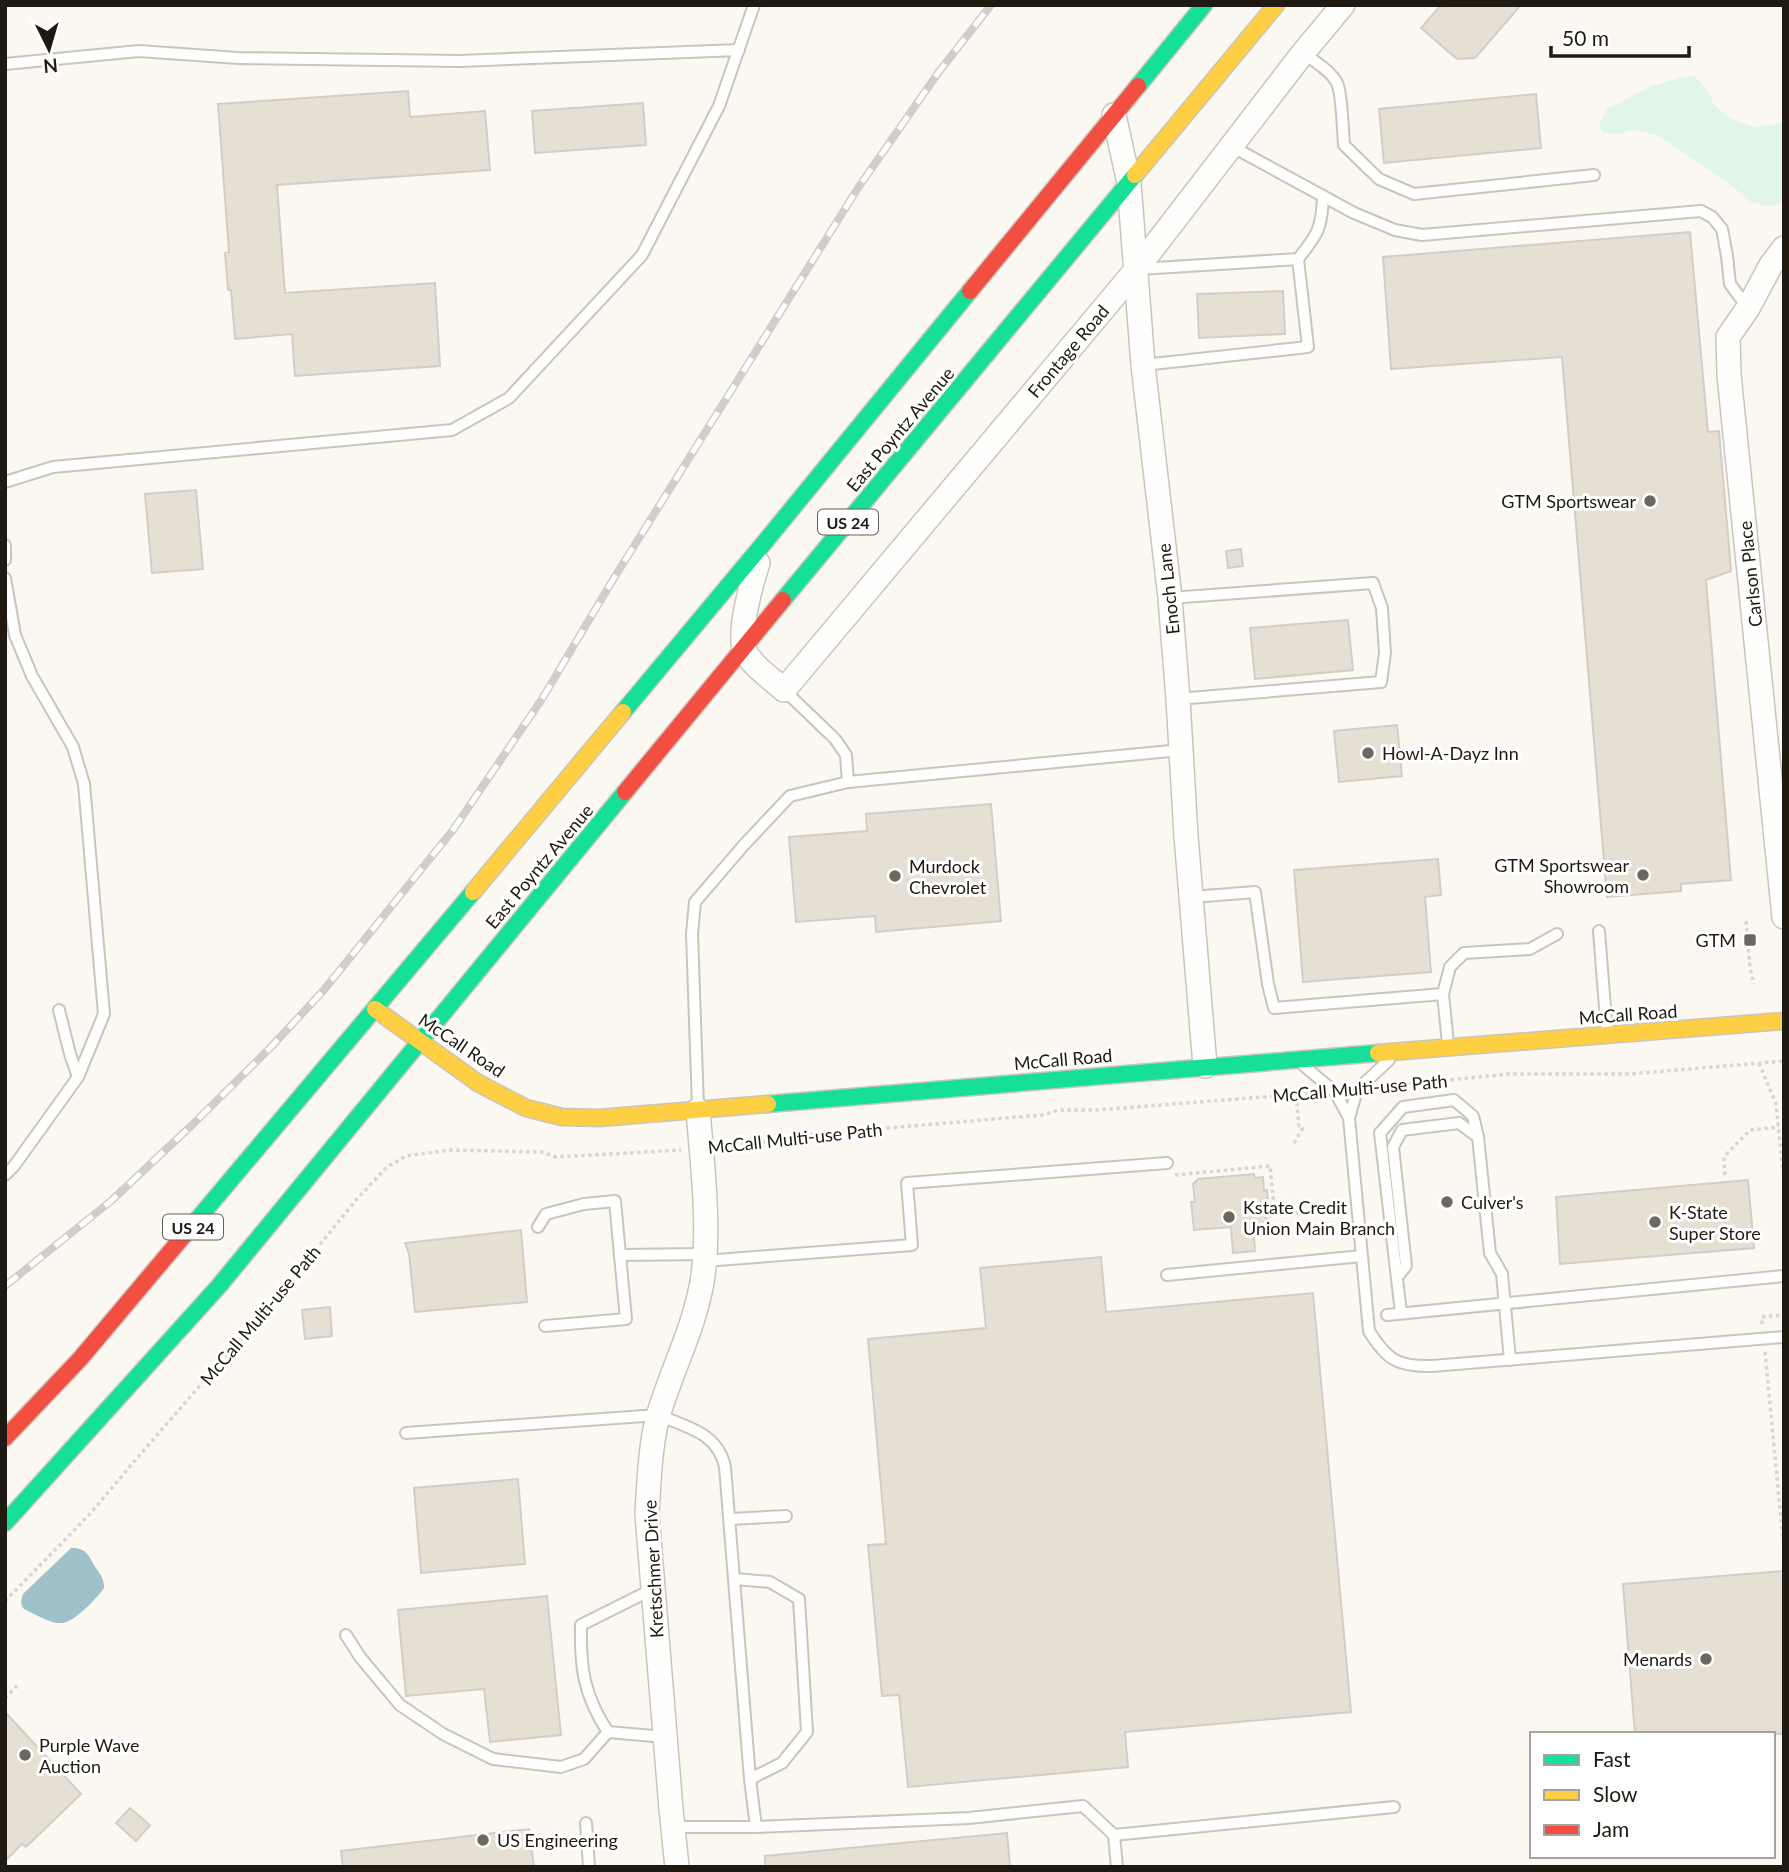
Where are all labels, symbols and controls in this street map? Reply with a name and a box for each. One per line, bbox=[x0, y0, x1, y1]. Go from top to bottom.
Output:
north arrow bbox=[14, 14, 84, 84]
scale bar bbox=[1551, 14, 1689, 58]
text: 50 m bbox=[1562, 25, 1609, 50]
text: N bbox=[42, 54, 59, 79]
street label: Frontage Road bbox=[1023, 300, 1113, 402]
street label: East Poyntz Avenue bbox=[842, 362, 958, 496]
place label: GTM Sportswear bbox=[1501, 490, 1636, 512]
marker: GTM Sportswear bbox=[1642, 493, 1658, 509]
road number: US 24 bbox=[818, 509, 878, 534]
street label: Carlson Place bbox=[1734, 520, 1766, 628]
street label: Enoch Lane bbox=[1152, 542, 1184, 636]
place label: Howl-A-Dayz Inn bbox=[1382, 742, 1519, 764]
marker: Howl-A-Dayz Inn bbox=[1360, 745, 1376, 761]
street label: East Poyntz Avenue bbox=[481, 799, 597, 933]
place label: GTM Sportswear Showroom bbox=[1494, 854, 1629, 897]
place label: Murdock Chevrolet bbox=[909, 855, 987, 898]
marker: GTM Sportswear Showroom bbox=[1635, 867, 1651, 883]
marker: Murdock Chevrolet bbox=[887, 868, 903, 884]
place label: GTM bbox=[1696, 929, 1736, 951]
marker: GTM bbox=[1742, 932, 1758, 948]
street label: McCall Road bbox=[1578, 1000, 1678, 1028]
street label: McCall Road bbox=[415, 1008, 509, 1082]
street label: McCall Road bbox=[1013, 1044, 1113, 1074]
street label: McCall Multi-use Path bbox=[1272, 1069, 1448, 1107]
street label: McCall Multi-use Path bbox=[707, 1118, 883, 1158]
place label: Culver's bbox=[1461, 1191, 1524, 1213]
marker: Culver's bbox=[1439, 1194, 1455, 1210]
place label: Kstate Credit Union Main Branch bbox=[1243, 1196, 1395, 1239]
place label: K-State Super Store bbox=[1669, 1201, 1761, 1244]
marker: Kstate Credit Union Main Branch bbox=[1221, 1209, 1237, 1225]
road number: US 24 bbox=[163, 1214, 223, 1240]
marker: K-State Super Store bbox=[1647, 1214, 1663, 1230]
street label: McCall Multi-use Path bbox=[195, 1241, 325, 1389]
street label: Kretschmer Drive bbox=[638, 1499, 668, 1639]
place label: Menards bbox=[1623, 1648, 1692, 1670]
marker: Menards bbox=[1698, 1651, 1714, 1667]
legend bbox=[1530, 1732, 1775, 1858]
place label: Purple Wave Auction bbox=[39, 1734, 139, 1777]
text: Fast bbox=[1593, 1746, 1631, 1771]
marker: Purple Wave Auction bbox=[17, 1747, 33, 1763]
text: Slow bbox=[1593, 1781, 1638, 1806]
text: Jam bbox=[1593, 1816, 1629, 1841]
place label: US Engineering bbox=[497, 1829, 618, 1851]
marker: US Engineering bbox=[475, 1832, 491, 1848]

